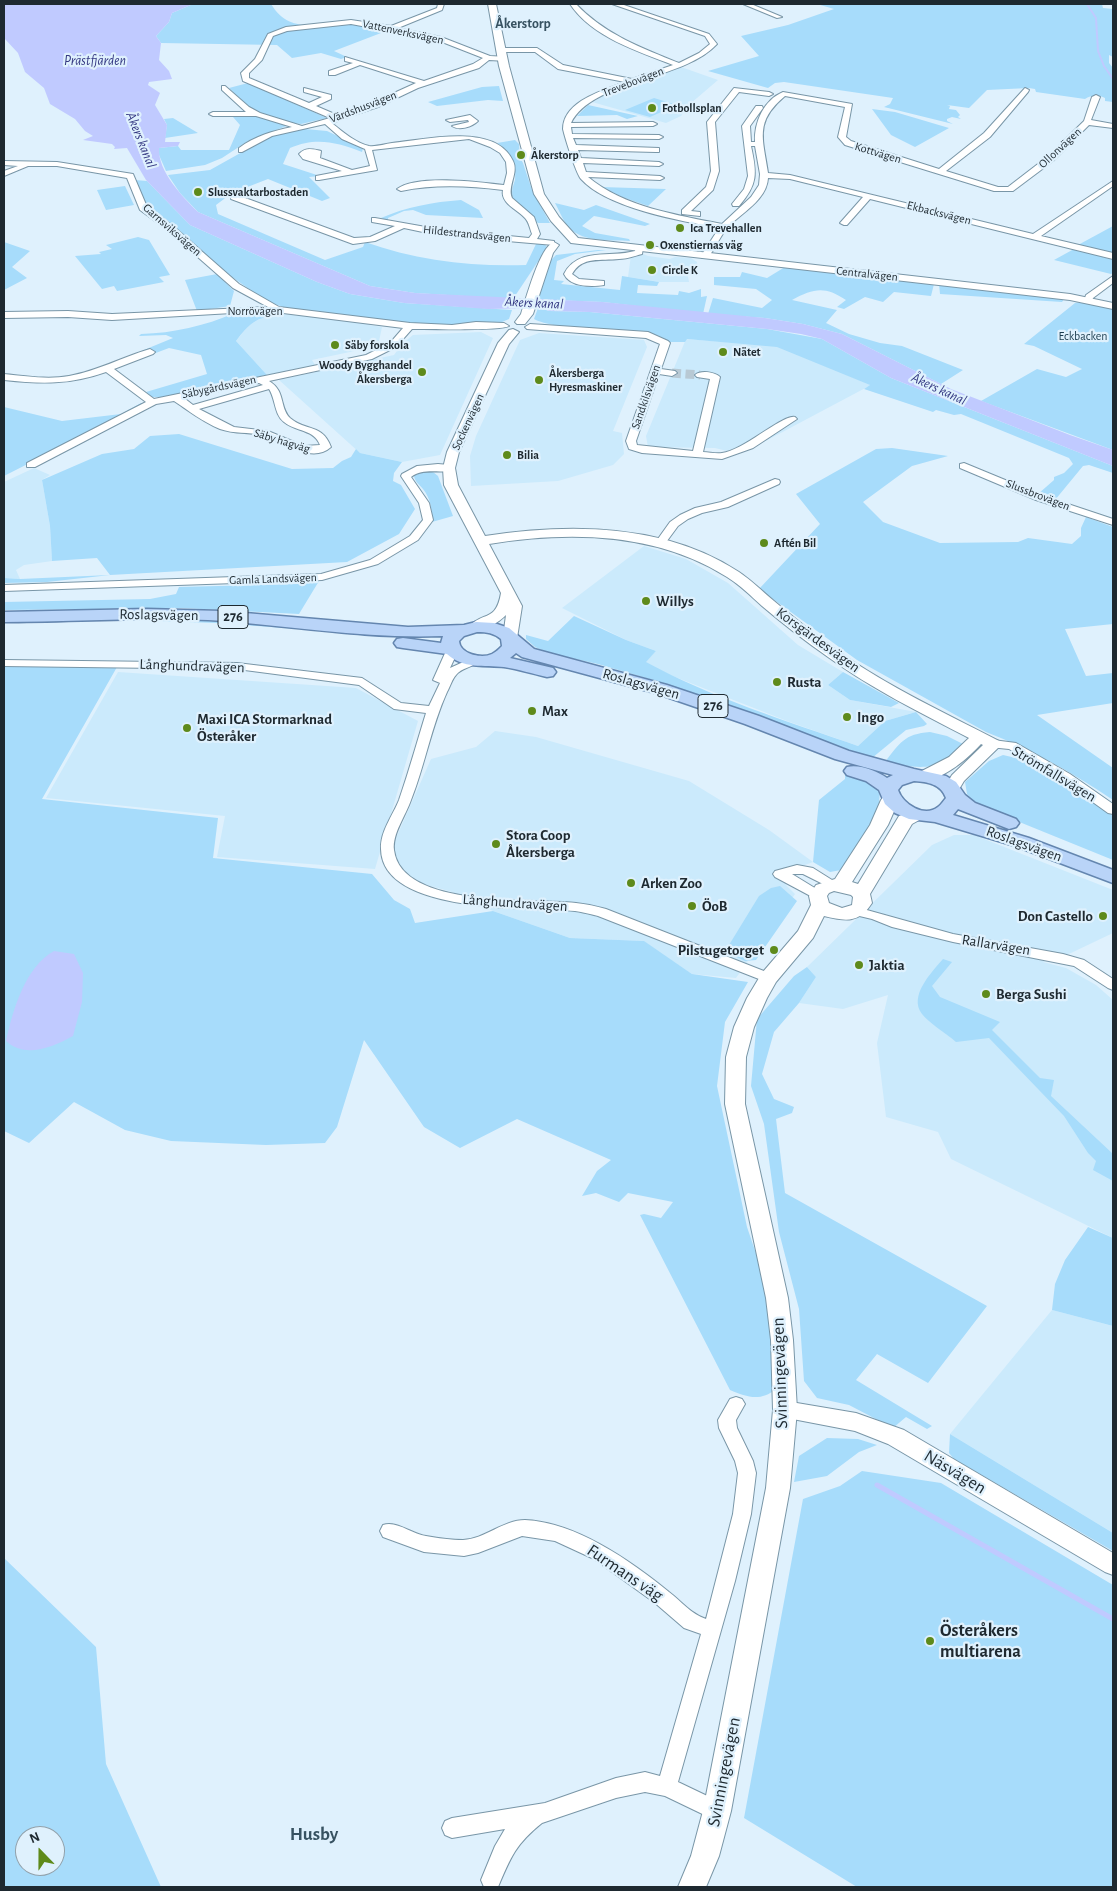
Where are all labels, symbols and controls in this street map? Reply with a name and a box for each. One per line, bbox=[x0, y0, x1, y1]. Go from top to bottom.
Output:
street label: Vattenverksvägen bbox=[361, 16, 445, 48]
district label: Åkerstorp bbox=[495, 16, 551, 32]
water label: Prästfjärden bbox=[64, 53, 126, 69]
street label: Trevebovägen bbox=[600, 64, 666, 100]
street label: Värdshusvägen bbox=[327, 88, 399, 126]
place label: Fotbollsplan bbox=[662, 101, 722, 115]
marker: Fotbollsplan bbox=[646, 102, 658, 114]
water label: Åkers kanal bbox=[122, 110, 160, 170]
street label: Ollonvägen bbox=[1036, 125, 1084, 171]
street label: Kottvägen bbox=[853, 139, 903, 167]
place label: Åkerstorp bbox=[531, 148, 579, 162]
marker: Åkerstorp bbox=[515, 149, 527, 161]
place label: Slussvaktarbostaden bbox=[208, 185, 308, 199]
marker: Slussvaktarbostaden bbox=[192, 186, 204, 198]
street label: Ekbacksvägen bbox=[905, 198, 973, 228]
street label: Garnsviksvägen bbox=[140, 201, 204, 259]
place label: Ica Trevehallen bbox=[690, 221, 762, 235]
street label: Hildestrandsvägen bbox=[422, 222, 512, 246]
marker: Ica Trevehallen bbox=[674, 222, 686, 234]
place label: Oxenstiernas väg bbox=[660, 238, 742, 252]
marker: Oxenstiernas väg bbox=[644, 239, 656, 251]
place label: Circle K bbox=[662, 263, 698, 277]
marker: Circle K bbox=[646, 264, 658, 276]
street label: Centralvägen bbox=[836, 264, 898, 284]
water label: Åkers kanal bbox=[504, 293, 564, 313]
street label: Norrövägen bbox=[227, 304, 283, 318]
park label: Eckbacken bbox=[1059, 329, 1107, 343]
place label: Säby forskola bbox=[345, 338, 409, 352]
marker: Säby forskola bbox=[329, 339, 341, 351]
place label: Nätet bbox=[733, 345, 761, 359]
marker: Nätet bbox=[717, 346, 729, 358]
place label: Woody Bygghandel Åkersberga bbox=[319, 358, 412, 386]
street label: Sandkilsvägen bbox=[628, 363, 664, 431]
marker: Woody Bygghandel Åkersberga bbox=[416, 366, 428, 378]
place label: Åkersberga Hyresmaskiner bbox=[549, 366, 622, 394]
water label: Åkers kanal bbox=[909, 369, 969, 409]
street label: Säbygårdsvägen bbox=[181, 372, 257, 402]
marker: Åkersberga Hyresmaskiner bbox=[533, 374, 545, 386]
street label: Sockenvägen bbox=[449, 391, 487, 453]
street label: Säby hagväg bbox=[252, 426, 312, 456]
place label: Bilia bbox=[517, 448, 539, 462]
marker: Bilia bbox=[501, 449, 513, 461]
street label: Slussbrovägen bbox=[1004, 476, 1072, 514]
place label: Aftén Bil bbox=[774, 536, 816, 550]
marker: Aftén Bil bbox=[758, 537, 770, 549]
street label: Gamla Landsvägen bbox=[229, 570, 317, 588]
place label: Willys bbox=[656, 592, 694, 610]
marker: Willys bbox=[640, 595, 652, 607]
street label: Korsgärdesvägen bbox=[772, 604, 864, 676]
street label: Roslagsvägen bbox=[119, 605, 199, 625]
road number: 276 bbox=[218, 606, 248, 628]
street label: Långhundravägen bbox=[139, 655, 245, 677]
street label: Roslagsvägen bbox=[600, 664, 682, 704]
place label: Rusta bbox=[787, 673, 821, 691]
marker: Rusta bbox=[771, 676, 783, 688]
road number: 276 bbox=[698, 694, 728, 718]
place label: Max bbox=[542, 702, 568, 720]
marker: Max bbox=[526, 705, 538, 717]
place label: Ingo bbox=[857, 708, 884, 726]
place label: Maxi ICA Stormarknad Österåker bbox=[197, 710, 332, 745]
marker: Ingo bbox=[841, 711, 853, 723]
marker: Maxi ICA Stormarknad Österåker bbox=[181, 722, 193, 734]
street label: Strömfallsvägen bbox=[1009, 742, 1099, 806]
street label: Roslagsvägen bbox=[984, 822, 1064, 866]
place label: Stora Coop Åkersberga bbox=[506, 826, 575, 861]
marker: Stora Coop Åkersberga bbox=[490, 838, 502, 850]
place label: Arken Zoo bbox=[641, 874, 702, 892]
marker: Arken Zoo bbox=[625, 877, 637, 889]
street label: Långhundravägen bbox=[462, 890, 568, 916]
place label: ÖoB bbox=[702, 897, 727, 915]
marker: ÖoB bbox=[686, 900, 698, 912]
place label: Don Castello bbox=[1018, 907, 1093, 925]
marker: Don Castello bbox=[1097, 910, 1109, 922]
street label: Rallarvägen bbox=[960, 931, 1032, 959]
place label: Pilstugetorget bbox=[678, 941, 764, 959]
marker: Pilstugetorget bbox=[768, 944, 780, 956]
place label: Jaktia bbox=[869, 956, 905, 974]
marker: Jaktia bbox=[853, 959, 865, 971]
place label: Berga Sushi bbox=[996, 985, 1067, 1003]
marker: Berga Sushi bbox=[980, 988, 992, 1000]
street label: Svinningevägen bbox=[767, 1317, 793, 1429]
street label: Näsvägen bbox=[920, 1445, 990, 1499]
street label: Furmans väg bbox=[583, 1540, 667, 1606]
place label: Österåkers multiarena bbox=[940, 1620, 1021, 1662]
marker: Österåkers multiarena bbox=[924, 1635, 936, 1647]
street label: Svinningevägen bbox=[703, 1715, 745, 1829]
district label: Husby bbox=[290, 1823, 338, 1845]
north arrow bbox=[15, 1826, 65, 1876]
text: N bbox=[28, 1830, 42, 1846]

